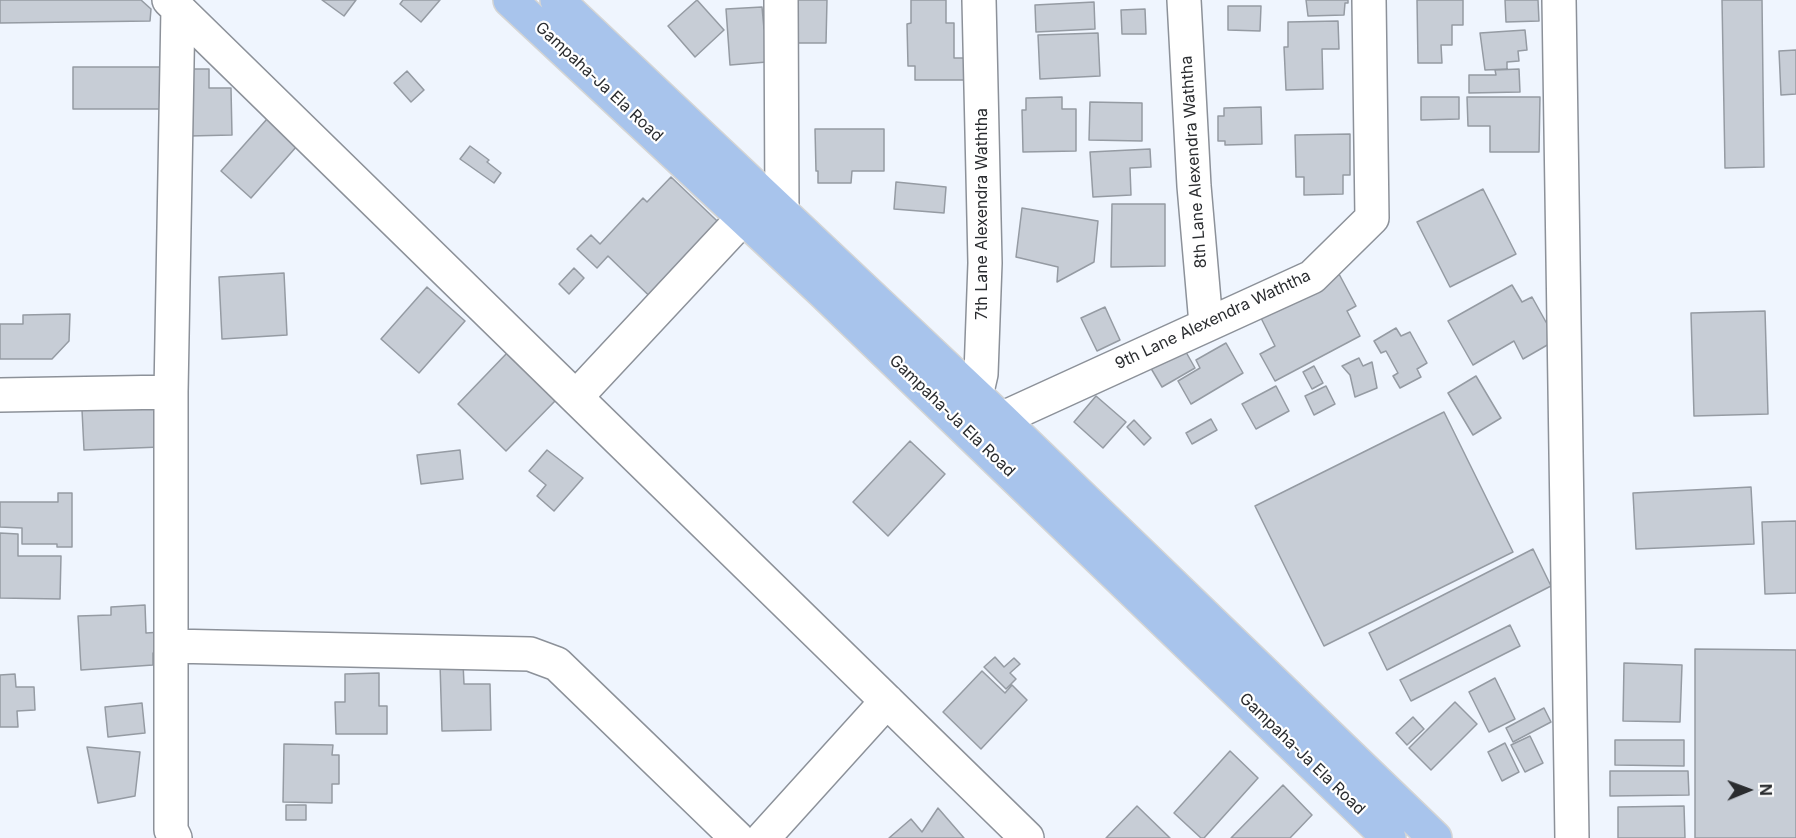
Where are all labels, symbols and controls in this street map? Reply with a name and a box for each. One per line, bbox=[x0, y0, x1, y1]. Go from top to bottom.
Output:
street label: Gampaha-Ja Ela Road bbox=[531, 18, 667, 146]
street label: 8th Lane Alexendra Waththa bbox=[1177, 55, 1211, 269]
street label: 7th Lane Alexendra Waththa bbox=[972, 108, 992, 320]
street label: 9th Lane Alexendra Waththa bbox=[1112, 266, 1314, 374]
street label: Gampaha-Ja Ela Road bbox=[885, 351, 1019, 481]
street label: Gampaha-Ja Ela Road bbox=[1235, 689, 1369, 819]
north arrow bbox=[1718, 760, 1778, 820]
text: N bbox=[1756, 783, 1776, 796]

